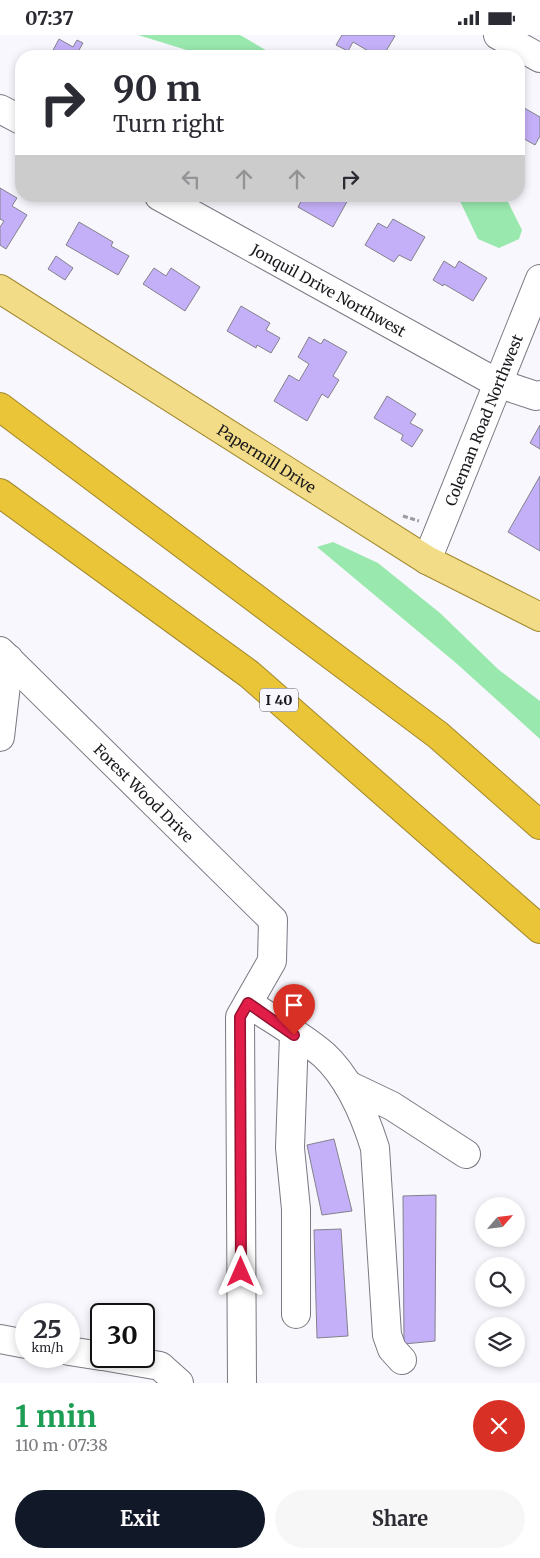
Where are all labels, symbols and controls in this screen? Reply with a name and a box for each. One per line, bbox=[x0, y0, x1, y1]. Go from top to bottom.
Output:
text: 07:37 bbox=[25, 6, 74, 30]
text: 90 m bbox=[113, 67, 201, 111]
icon: right bbox=[30, 70, 95, 135]
text: Turn right bbox=[113, 110, 224, 138]
icon: left bbox=[177, 165, 205, 193]
icon: ahead bbox=[230, 165, 258, 193]
icon: ahead bbox=[283, 165, 311, 193]
icon: right bbox=[336, 165, 364, 193]
street label: Jonquil Drive Northwest bbox=[247, 239, 410, 340]
street label: Coleman Road Northwest bbox=[440, 331, 526, 508]
street label: Papermill Drive bbox=[214, 420, 320, 497]
road number: I 40 bbox=[260, 689, 298, 711]
street label: Forest Wood Drive bbox=[90, 739, 198, 846]
pin bbox=[273, 984, 315, 1035]
icon: arrive bbox=[280, 991, 308, 1019]
north arrow bbox=[475, 1197, 525, 1247]
map controls bbox=[475, 1197, 525, 1367]
position arrow bbox=[214, 1245, 266, 1297]
button: search bbox=[475, 1257, 525, 1307]
speed limit sign: 30 bbox=[90, 1303, 155, 1368]
text: 25 bbox=[33, 1313, 62, 1345]
button: layers bbox=[475, 1317, 525, 1367]
text: km/h bbox=[32, 1340, 63, 1355]
text: 1 min bbox=[15, 1397, 97, 1435]
button: close bbox=[473, 1400, 525, 1452]
text: 110 m · 07:38 bbox=[15, 1435, 108, 1455]
button: Exit bbox=[15, 1490, 265, 1548]
button: Share bbox=[275, 1490, 525, 1548]

